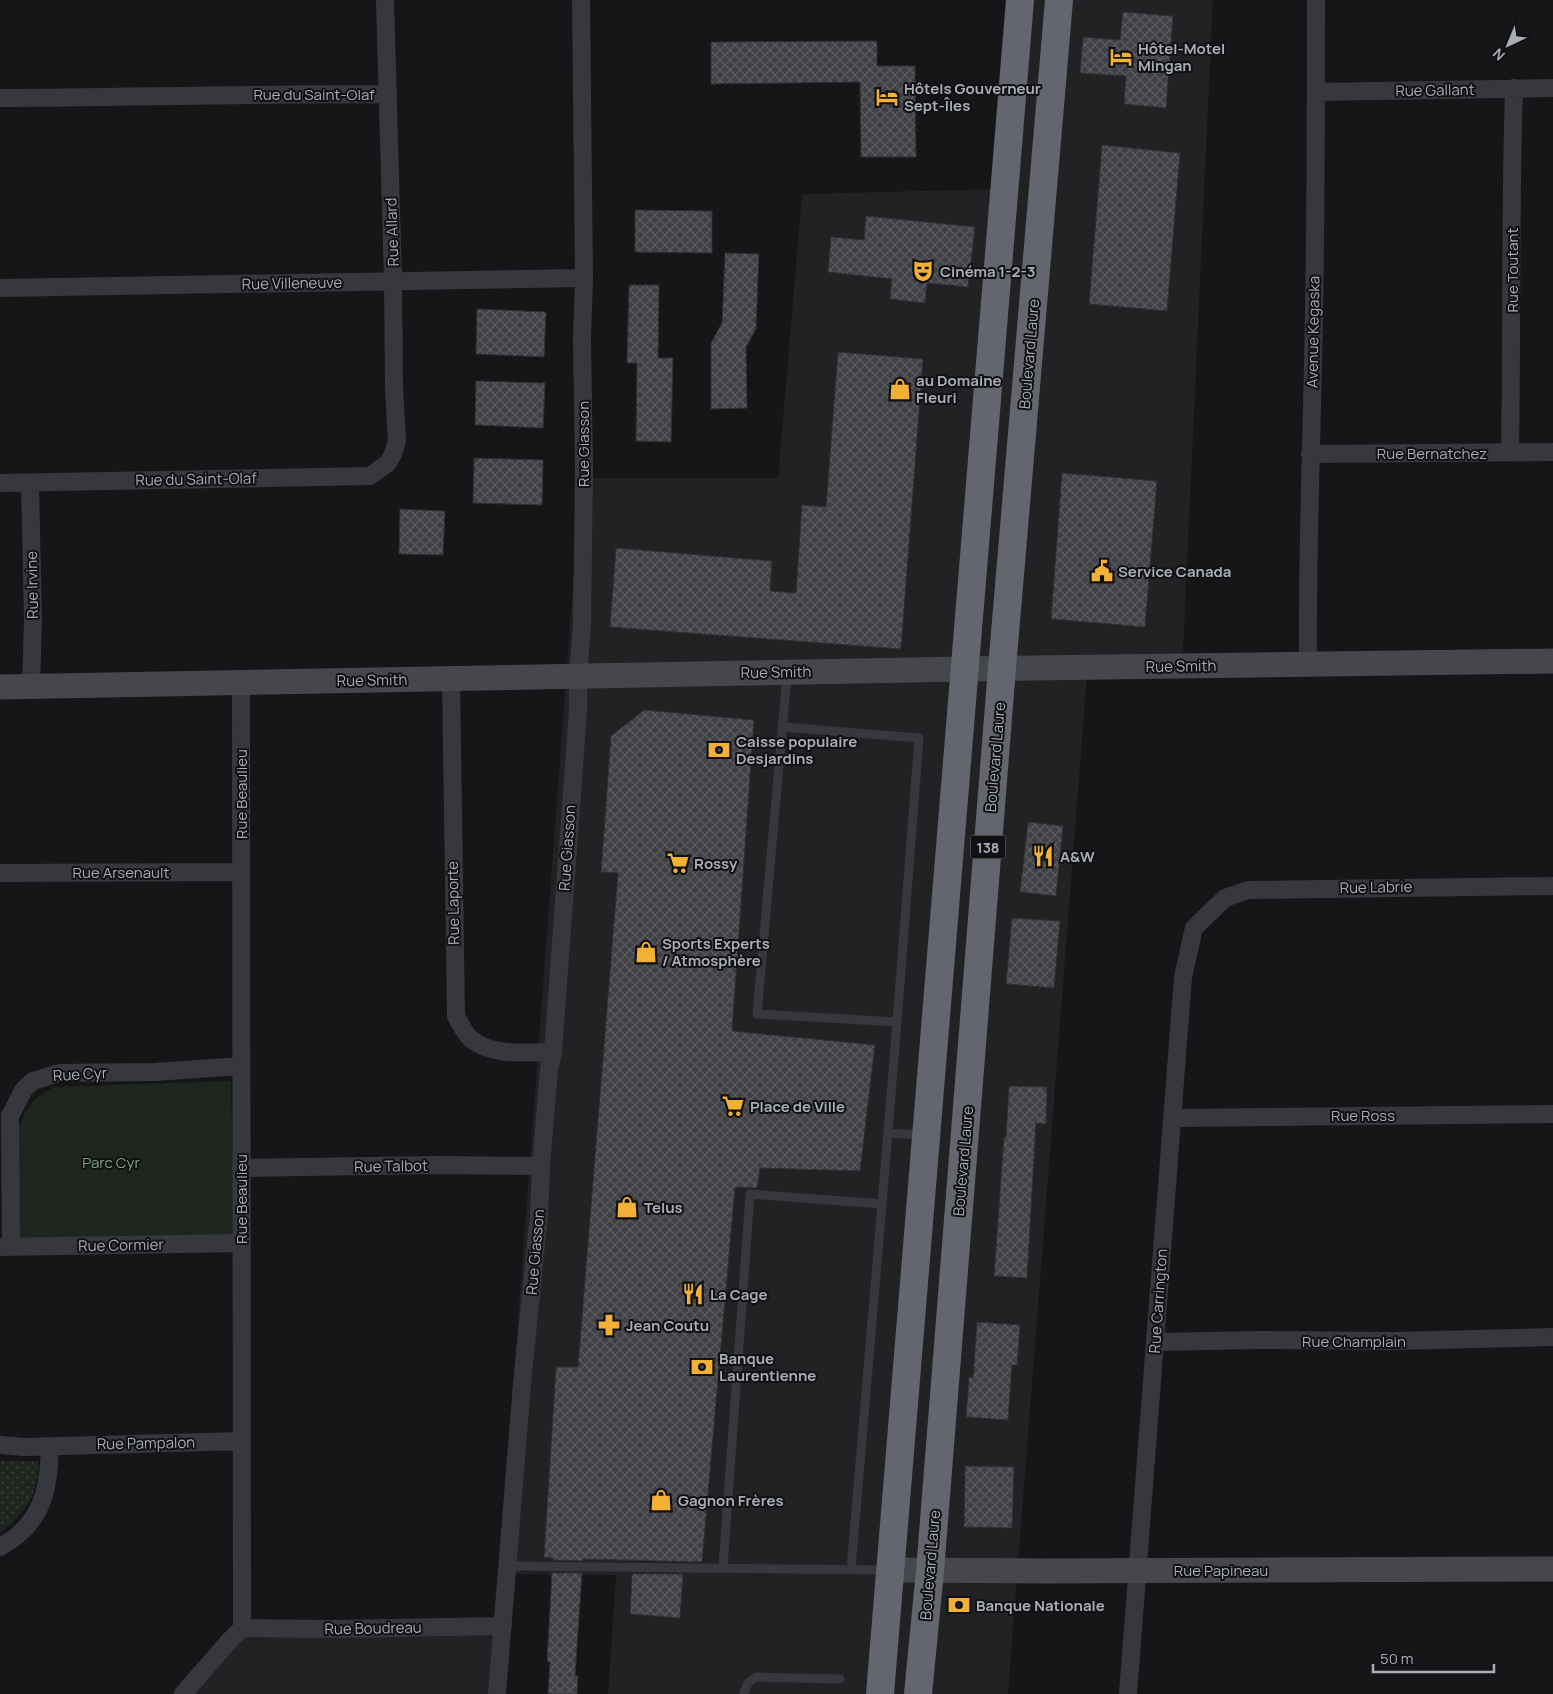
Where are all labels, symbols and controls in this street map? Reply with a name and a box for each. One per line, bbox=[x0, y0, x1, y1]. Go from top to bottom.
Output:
north arrow bbox=[1483, 20, 1533, 70]
place label: Hôtel-Motel Mingan bbox=[1138, 38, 1225, 76]
hotel icon: Hôtel-Motel Mingan bbox=[1108, 44, 1134, 70]
text: N bbox=[1488, 44, 1509, 65]
place label: Hôtels Gouverneur Sept-Îles bbox=[904, 78, 1041, 116]
street label: Rue Gallant bbox=[1395, 79, 1475, 101]
street label: Rue du Saint-Olaf bbox=[253, 84, 375, 105]
hotel icon: Hôtels Gouverneur Sept-Îles bbox=[874, 84, 900, 110]
street label: Rue Allard bbox=[380, 197, 404, 267]
street label: Rue Toutant bbox=[1502, 228, 1523, 312]
theatre icon: Cinéma 1-2-3 bbox=[910, 258, 936, 284]
place label: Cinéma 1-2-3 bbox=[940, 261, 1035, 282]
street label: Rue Villeneuve bbox=[242, 272, 343, 294]
street label: Avenue Kegaska bbox=[1302, 276, 1324, 388]
street label: Boulevard Laure bbox=[1014, 298, 1044, 410]
place label: au Domaine Fleuri bbox=[916, 370, 1001, 408]
shop icon: au Domaine Fleuri bbox=[887, 376, 913, 402]
street label: Rue Giasson bbox=[573, 401, 594, 487]
street label: Rue Bernatchez bbox=[1377, 443, 1487, 464]
street label: Rue du Saint-Olaf bbox=[135, 467, 257, 491]
street label: Rue Irvine bbox=[21, 551, 43, 619]
public building icon: Service Canada bbox=[1089, 558, 1115, 584]
place label: Service Canada bbox=[1118, 561, 1231, 582]
street label: Rue Smith bbox=[1146, 655, 1217, 677]
street label: Rue Smith bbox=[741, 661, 812, 683]
street label: Rue Smith bbox=[337, 669, 408, 691]
street label: Boulevard Laure bbox=[980, 701, 1010, 813]
place label: Caisse populaire Desjardins bbox=[736, 731, 857, 769]
bank icon: Caisse populaire Desjardins bbox=[706, 737, 732, 763]
street label: Rue Beaulieu bbox=[231, 749, 252, 839]
street label: Rue Giasson bbox=[554, 804, 580, 892]
road number: 138 bbox=[970, 836, 1006, 859]
restaurant icon: A&W bbox=[1030, 843, 1056, 869]
place label: A&W bbox=[1060, 846, 1095, 867]
supermarket icon: Rossy bbox=[665, 850, 691, 876]
place label: Rossy bbox=[694, 853, 738, 874]
street label: Rue Laporte bbox=[442, 861, 464, 945]
street label: Rue Arsenault bbox=[73, 862, 169, 883]
street label: Rue Labrie bbox=[1339, 876, 1413, 898]
place label: Sports Experts / Atmosphère bbox=[662, 933, 770, 971]
shop icon: Sports Experts / Atmosphère bbox=[633, 939, 659, 965]
street label: Rue Cyr bbox=[52, 1062, 108, 1086]
supermarket icon: Place de Ville bbox=[720, 1093, 746, 1119]
place label: Place de Ville bbox=[750, 1096, 845, 1117]
street label: Boulevard Laure bbox=[948, 1105, 978, 1217]
street label: Rue Ross bbox=[1331, 1105, 1395, 1126]
park label: Parc Cyr bbox=[82, 1152, 140, 1173]
street label: Rue Beaulieu bbox=[231, 1154, 252, 1244]
street label: Rue Talbot bbox=[354, 1155, 428, 1177]
shop icon: Telus bbox=[614, 1194, 640, 1220]
place label: Telus bbox=[644, 1197, 683, 1218]
street label: Rue Giasson bbox=[521, 1208, 549, 1296]
street label: Rue Cormier bbox=[78, 1234, 165, 1256]
street label: Rue Carrington bbox=[1144, 1248, 1172, 1354]
restaurant icon: La Cage bbox=[680, 1281, 706, 1307]
place label: La Cage bbox=[710, 1284, 768, 1305]
pharmacy icon: Jean Coutu bbox=[596, 1312, 622, 1338]
place label: Jean Coutu bbox=[626, 1315, 709, 1336]
street label: Rue Champlain bbox=[1302, 1331, 1406, 1352]
place label: Banque Laurentienne bbox=[719, 1348, 816, 1386]
bank icon: Banque Laurentienne bbox=[689, 1354, 715, 1380]
street label: Rue Pampalon bbox=[97, 1432, 195, 1454]
shop icon: Gagnon Frères bbox=[648, 1487, 674, 1513]
place label: Gagnon Frères bbox=[678, 1490, 784, 1511]
street label: Boulevard Laure bbox=[915, 1509, 945, 1621]
street label: Rue Papineau bbox=[1174, 1560, 1268, 1581]
bank icon: Banque Nationale bbox=[946, 1592, 972, 1618]
place label: Banque Nationale bbox=[976, 1595, 1105, 1616]
street label: Rue Boudreau bbox=[324, 1617, 422, 1639]
scale bar bbox=[1373, 1642, 1494, 1674]
text: 50 m bbox=[1380, 1648, 1414, 1669]

